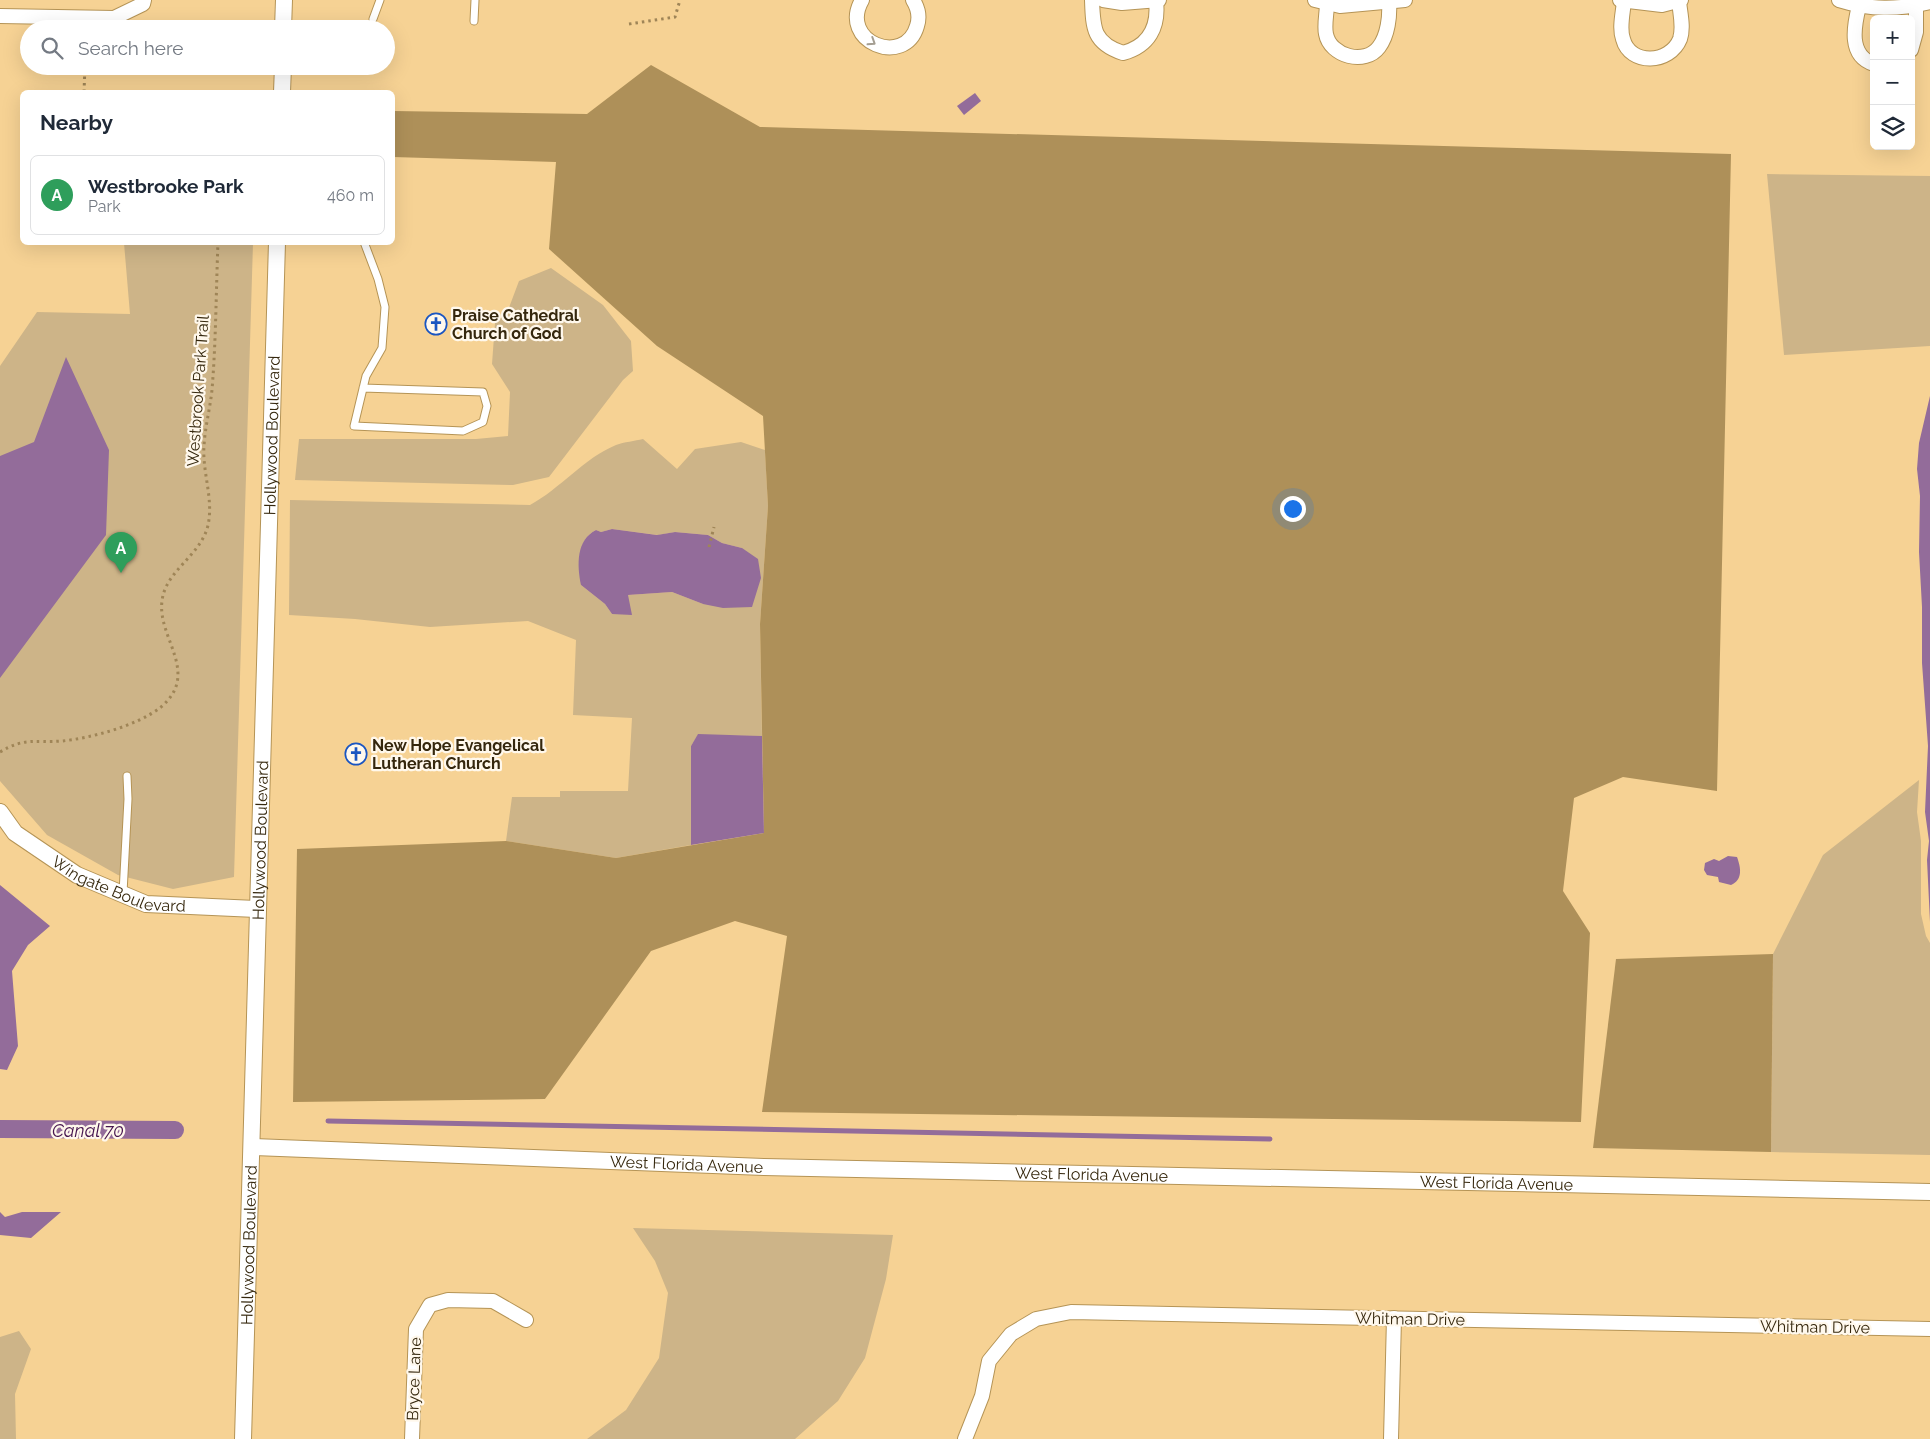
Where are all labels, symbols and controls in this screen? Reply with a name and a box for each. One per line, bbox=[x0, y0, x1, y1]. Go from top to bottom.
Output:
map controls bbox=[1870, 15, 1915, 150]
button: + bbox=[1870, 15, 1915, 60]
search box bbox=[20, 20, 395, 75]
icon: search bbox=[38, 34, 66, 62]
one-way arrow bbox=[867, 35, 876, 45]
text: Search here bbox=[78, 37, 184, 59]
button: − bbox=[1870, 60, 1915, 105]
button: layers bbox=[1870, 105, 1915, 150]
text: Nearby bbox=[40, 110, 113, 135]
text: Westbrooke Park bbox=[88, 175, 244, 197]
text: A bbox=[52, 186, 62, 205]
text: 460 m bbox=[327, 186, 374, 205]
text: Park bbox=[88, 197, 121, 216]
place label: Praise Cathedral Church of God bbox=[452, 306, 580, 343]
church icon: Praise Cathedral Church of God bbox=[424, 312, 448, 336]
street label: Westbrook Park Trail bbox=[183, 314, 213, 467]
street label: Hollywood Boulevard bbox=[260, 355, 283, 516]
your location bbox=[1280, 496, 1306, 522]
pin: A bbox=[105, 532, 137, 573]
place label: New Hope Evangelical Lutheran Church bbox=[372, 736, 545, 773]
church icon: New Hope Evangelical Lutheran Church bbox=[344, 742, 368, 766]
street label: Hollywood Boulevard bbox=[248, 760, 272, 920]
street label: Wingate Boulevard bbox=[49, 851, 186, 915]
water label: Canal 70 bbox=[52, 1120, 124, 1141]
street label: West Florida Avenue bbox=[610, 1151, 764, 1176]
street label: West Florida Avenue bbox=[1015, 1163, 1168, 1185]
street label: Hollywood Boulevard bbox=[237, 1165, 260, 1325]
street label: West Florida Avenue bbox=[1420, 1172, 1573, 1194]
street label: Whitman Drive bbox=[1355, 1309, 1465, 1329]
street label: Whitman Drive bbox=[1760, 1317, 1870, 1337]
street label: Bryce Lane bbox=[403, 1337, 425, 1421]

